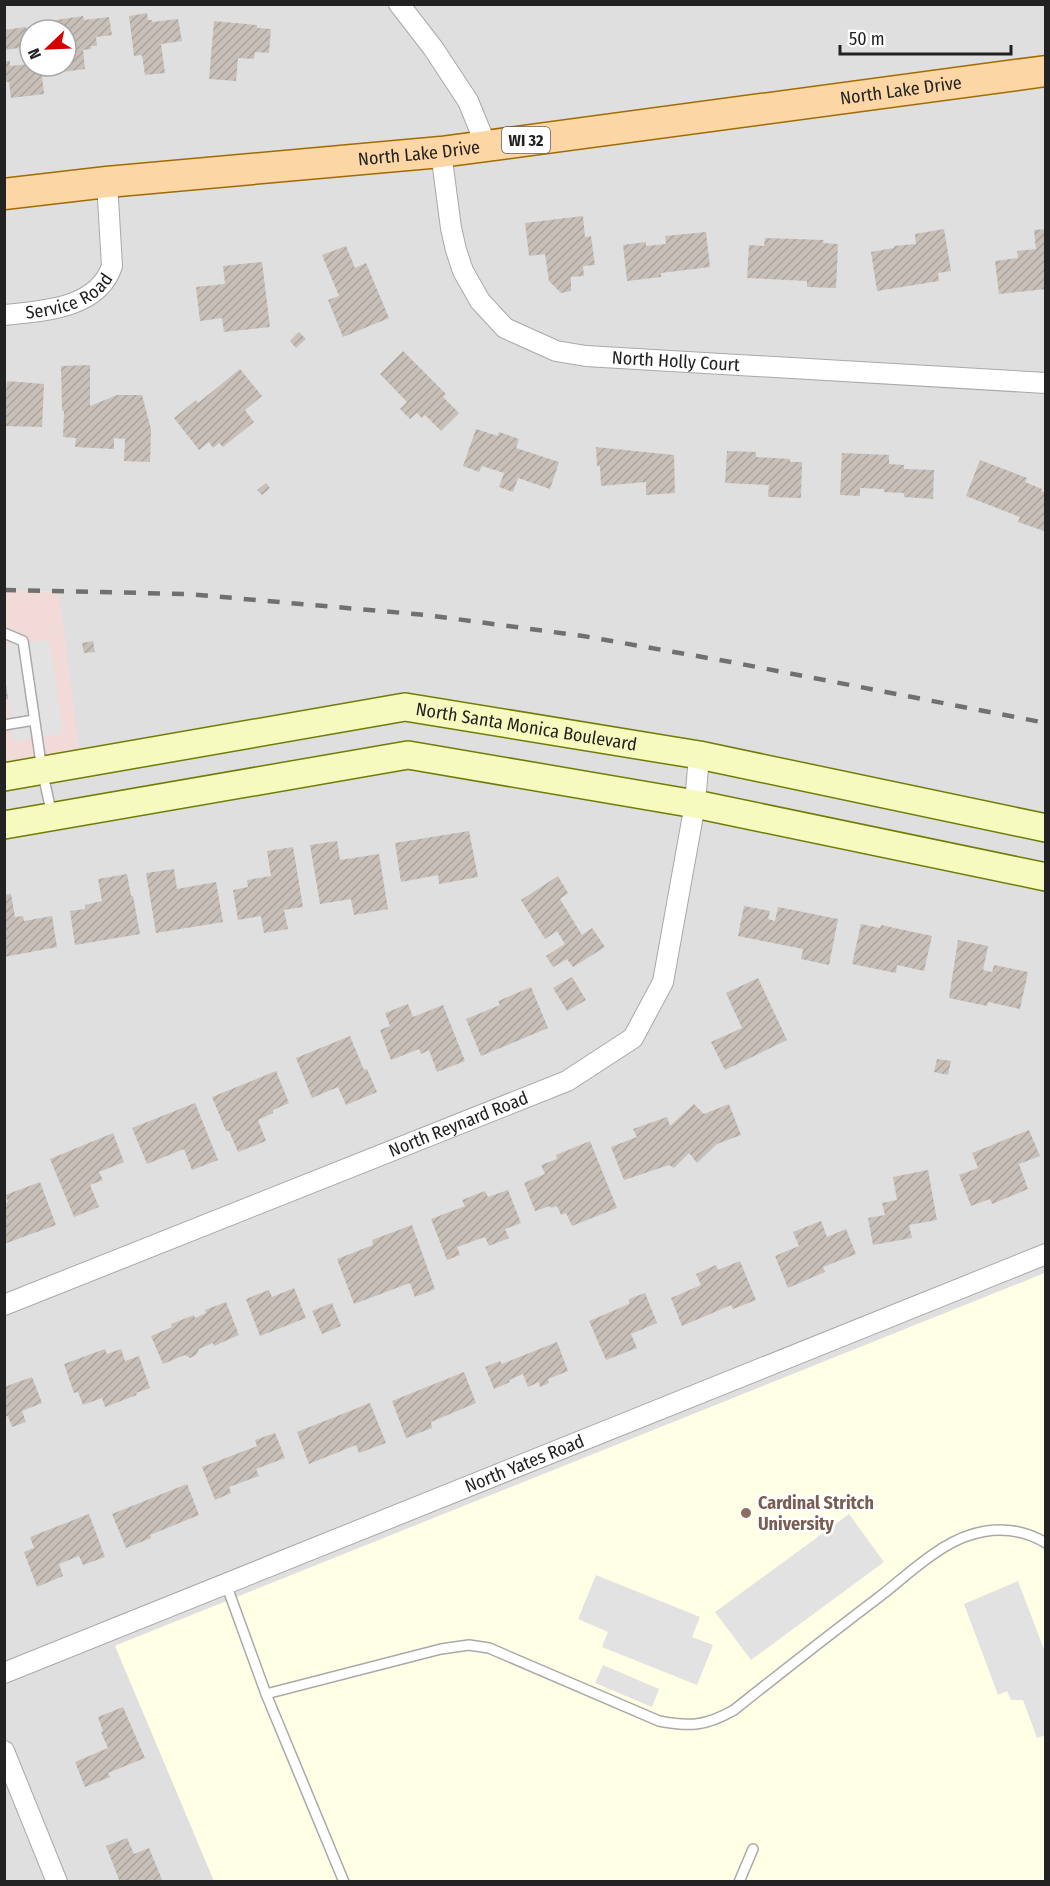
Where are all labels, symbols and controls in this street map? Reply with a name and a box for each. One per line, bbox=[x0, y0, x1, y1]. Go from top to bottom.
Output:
north arrow bbox=[18, 18, 78, 78]
scale bar bbox=[840, 18, 1011, 56]
text: 50 m bbox=[849, 28, 885, 50]
text: N bbox=[24, 46, 45, 62]
street label: North Lake Drive bbox=[839, 71, 963, 109]
road number: WI 32 bbox=[502, 127, 550, 153]
street label: North Lake Drive bbox=[357, 136, 481, 170]
street label: Service Road bbox=[24, 269, 118, 324]
street label: North Holly Court bbox=[611, 347, 741, 376]
street label: North Santa Monica Boulevard bbox=[414, 698, 638, 756]
street label: North Reynard Road bbox=[385, 1087, 531, 1162]
street label: North Yates Road bbox=[462, 1430, 587, 1498]
place label: Cardinal Stritch University bbox=[758, 1492, 874, 1535]
marker: Cardinal Stritch University bbox=[739, 1506, 753, 1520]

